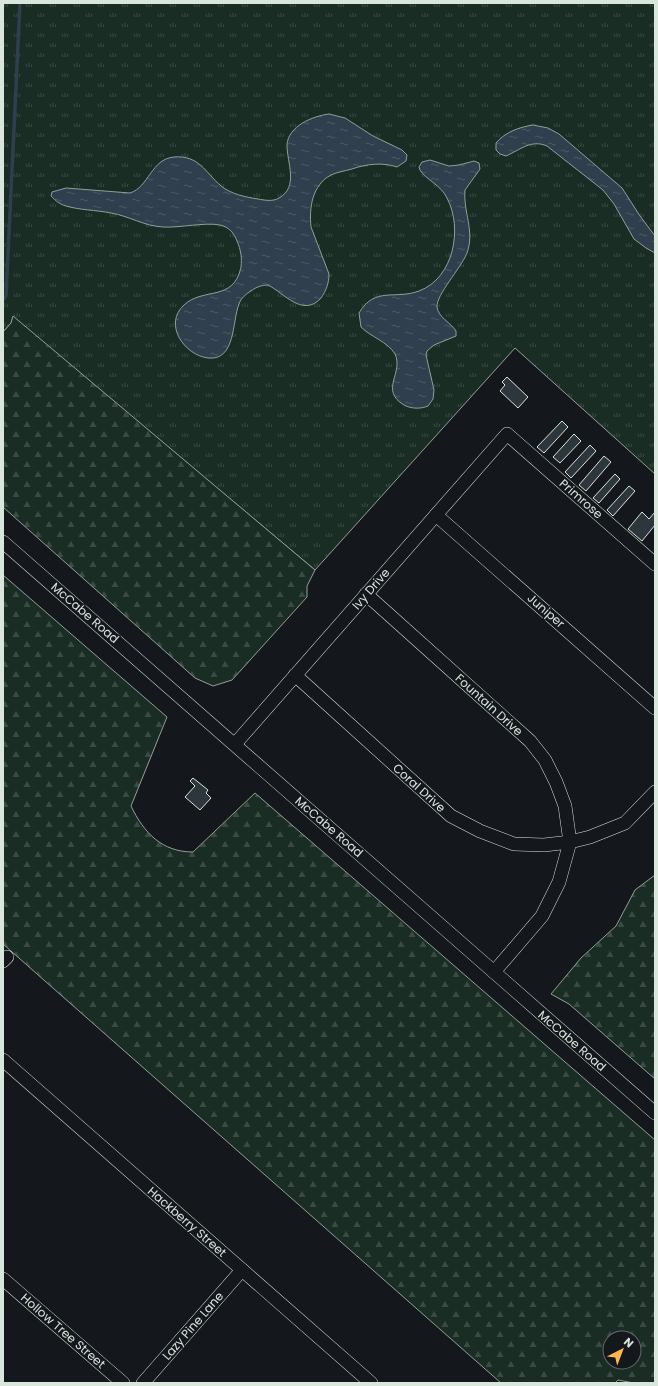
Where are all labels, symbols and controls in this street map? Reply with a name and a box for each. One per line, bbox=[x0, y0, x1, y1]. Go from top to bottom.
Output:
street label: Primrose bbox=[556, 475, 607, 522]
street label: Ivy Drive bbox=[348, 564, 393, 613]
street label: McCabe Road bbox=[48, 578, 123, 647]
street label: Juniper bbox=[524, 590, 569, 632]
street label: Fountain Drive bbox=[452, 670, 527, 740]
street label: Coral Drive bbox=[389, 759, 449, 816]
street label: McCabe Road bbox=[292, 792, 367, 861]
street label: McCabe Road bbox=[535, 1006, 610, 1075]
street label: Hackberry Street bbox=[144, 1183, 230, 1261]
street label: Lazy Pine Lane bbox=[158, 1288, 227, 1363]
street label: Hollow Tree Street bbox=[17, 1289, 109, 1372]
north arrow bbox=[602, 1330, 642, 1370]
text: N bbox=[620, 1334, 637, 1351]

